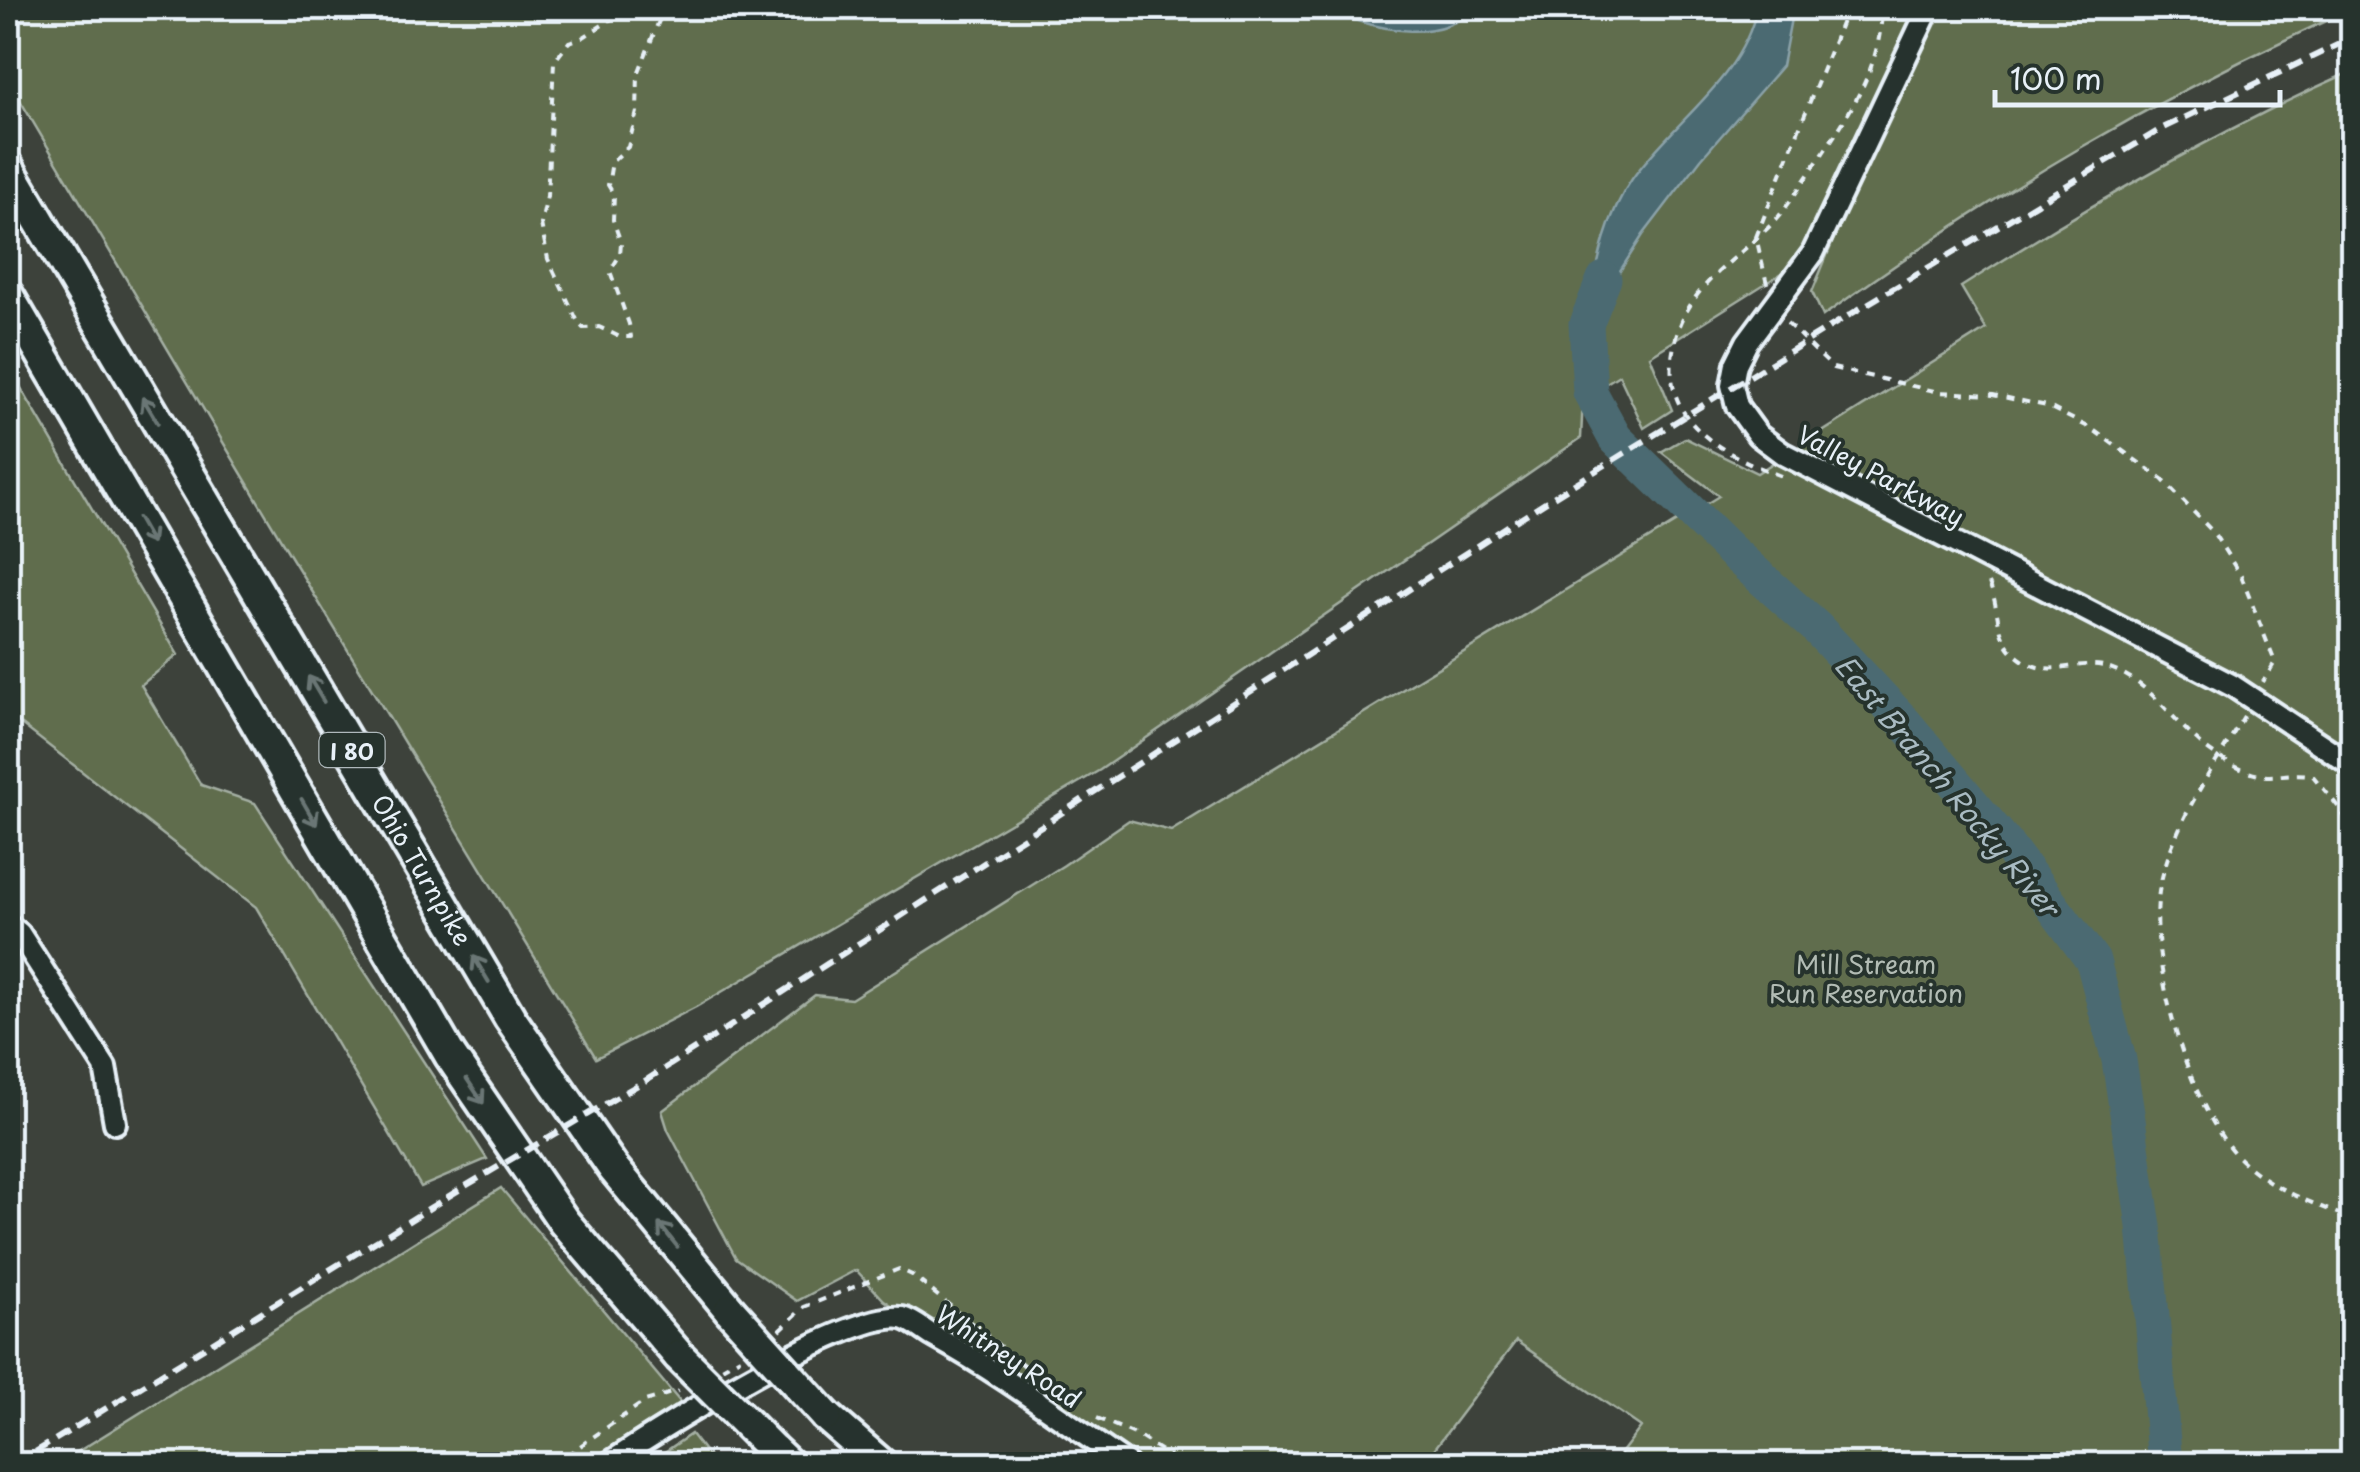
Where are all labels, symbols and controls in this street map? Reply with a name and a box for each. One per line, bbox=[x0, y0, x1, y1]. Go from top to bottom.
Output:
scale bar bbox=[1995, 45, 2280, 107]
text: 100 m bbox=[2010, 55, 2102, 100]
one-way arrow bbox=[140, 396, 160, 424]
street label: Valley Parkway bbox=[1791, 415, 1971, 535]
one-way arrow bbox=[135, 516, 155, 545]
water label: East Branch Rocky River bbox=[1826, 645, 2072, 928]
one-way arrow bbox=[306, 675, 326, 704]
road number: I 80 bbox=[320, 733, 384, 767]
street label: Ohio Turnpike bbox=[363, 787, 482, 953]
one-way arrow bbox=[299, 797, 319, 826]
park label: Mill Stream Run Reservation bbox=[1769, 945, 1963, 1012]
one-way arrow bbox=[471, 955, 491, 984]
one-way arrow bbox=[464, 1076, 485, 1104]
one-way arrow bbox=[657, 1222, 679, 1248]
street label: Whitney Road bbox=[929, 1295, 1089, 1417]

